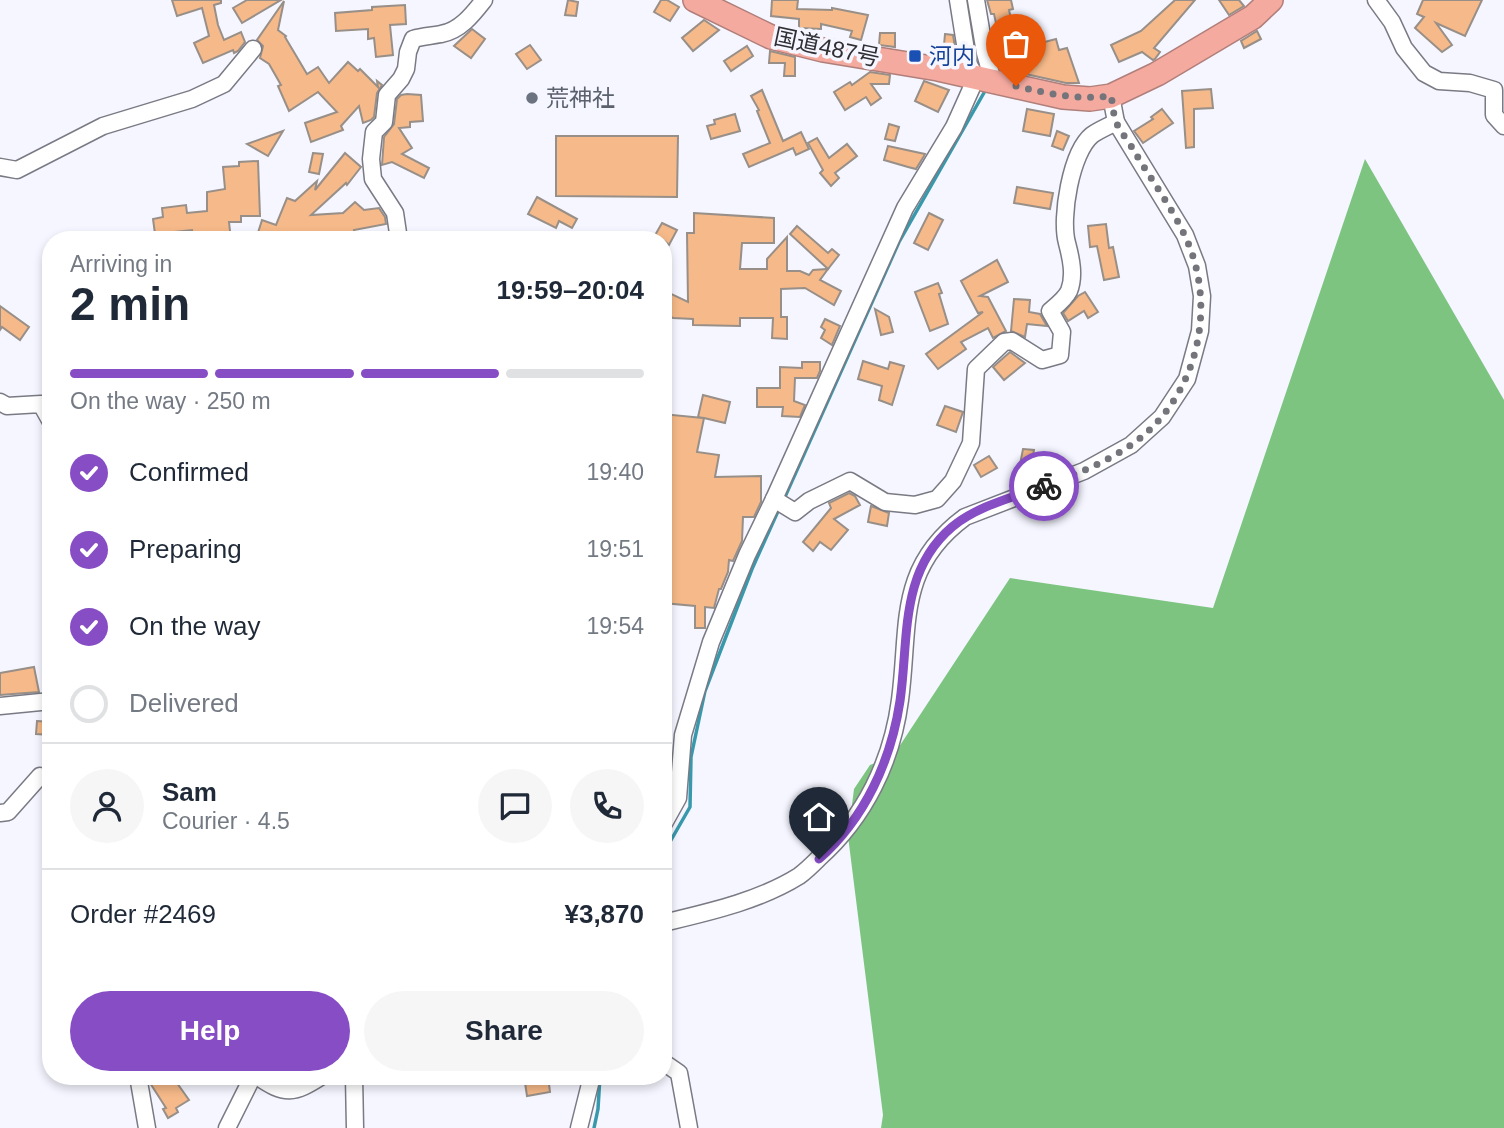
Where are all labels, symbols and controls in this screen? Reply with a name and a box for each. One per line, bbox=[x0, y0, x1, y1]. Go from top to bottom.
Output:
pin bbox=[986, 14, 1046, 86]
street label: 国道487号 bbox=[772, 23, 882, 71]
icon: bag bbox=[997, 25, 1035, 63]
place label: 河内 bbox=[929, 43, 975, 69]
marker: 河内 bbox=[907, 48, 923, 64]
place label: 荒神社 bbox=[546, 85, 615, 111]
marker: 荒神社 bbox=[524, 90, 540, 106]
text: Arriving in bbox=[70, 251, 172, 277]
text: 19:59–20:04 bbox=[497, 275, 644, 305]
text: 2 min bbox=[70, 278, 190, 330]
text: On the way · 250 m bbox=[70, 388, 271, 414]
courier bbox=[1009, 451, 1079, 521]
icon: check bbox=[70, 454, 108, 492]
text: Confirmed bbox=[129, 457, 249, 487]
text: 19:40 bbox=[586, 459, 644, 485]
icon: bike bbox=[1025, 467, 1063, 505]
icon: check bbox=[70, 531, 108, 569]
text: Preparing bbox=[129, 534, 242, 564]
text: 19:51 bbox=[586, 536, 644, 562]
icon: check bbox=[70, 608, 108, 646]
text: On the way bbox=[129, 611, 261, 641]
text: 19:54 bbox=[586, 613, 644, 639]
text: Delivered bbox=[129, 688, 239, 718]
button: person bbox=[70, 769, 144, 843]
button: chat bbox=[478, 769, 552, 843]
button: phone bbox=[570, 769, 644, 843]
text: Sam bbox=[162, 777, 217, 807]
pin bbox=[789, 787, 849, 859]
icon: home bbox=[800, 798, 838, 836]
text: Courier · 4.5 bbox=[162, 808, 290, 834]
text: Order #2469 bbox=[70, 899, 216, 929]
text: ¥3,870 bbox=[564, 899, 644, 929]
button: Help bbox=[70, 991, 350, 1071]
button: Share bbox=[364, 991, 644, 1071]

